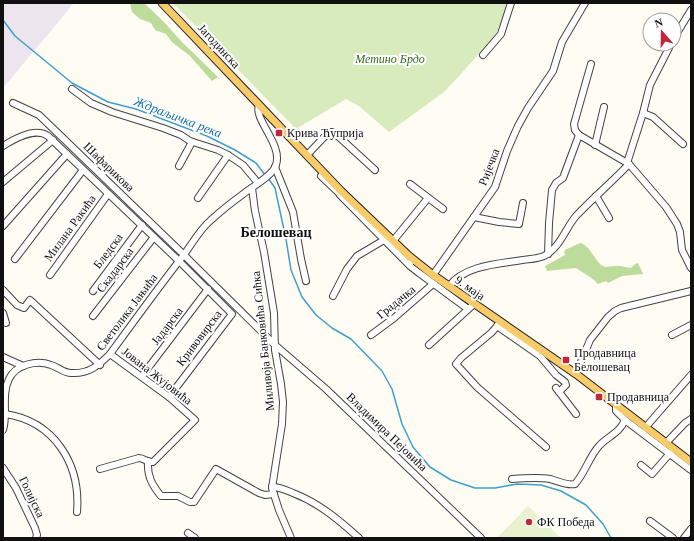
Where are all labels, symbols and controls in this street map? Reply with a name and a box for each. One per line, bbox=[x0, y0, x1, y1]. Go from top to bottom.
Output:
north arrow bbox=[642, 12, 682, 52]
text: N bbox=[653, 16, 664, 30]
street label: Јагодинска bbox=[195, 21, 244, 72]
park label: Метино Брдо bbox=[354, 52, 425, 66]
water label: Ждраљичка река bbox=[131, 93, 225, 141]
place label: Крива Ћуприја bbox=[287, 126, 364, 140]
marker: Крива Ћуприја bbox=[274, 128, 284, 138]
street label: Шафарикова bbox=[81, 139, 138, 195]
street label: Ријечка bbox=[476, 146, 503, 187]
street label: Милана Ракића bbox=[41, 191, 99, 264]
district label: Белошевац bbox=[241, 225, 311, 240]
street label: Бледска bbox=[90, 230, 126, 271]
street label: Скадарска bbox=[94, 244, 137, 295]
street label: Светолика Јањића bbox=[94, 270, 161, 353]
street label: Миливоја Банковића Сићка bbox=[249, 270, 277, 412]
street label: 9. маја bbox=[452, 273, 488, 304]
street label: Градачка bbox=[374, 282, 419, 322]
street label: Јадарска bbox=[148, 304, 186, 348]
street label: Кривовирска bbox=[173, 307, 225, 369]
street label: Јована Жујовића bbox=[119, 344, 195, 408]
place label: Продавница Белошевац bbox=[574, 346, 637, 374]
marker: Продавница Белошевац bbox=[561, 355, 571, 365]
street label: Владимира Пејовића bbox=[344, 390, 431, 475]
place label: Продавница bbox=[607, 390, 670, 404]
marker: Продавница bbox=[594, 392, 604, 402]
street label: Голијска bbox=[16, 474, 48, 520]
place label: ФК Победа bbox=[537, 515, 595, 529]
marker: ФК Победа bbox=[524, 517, 534, 527]

